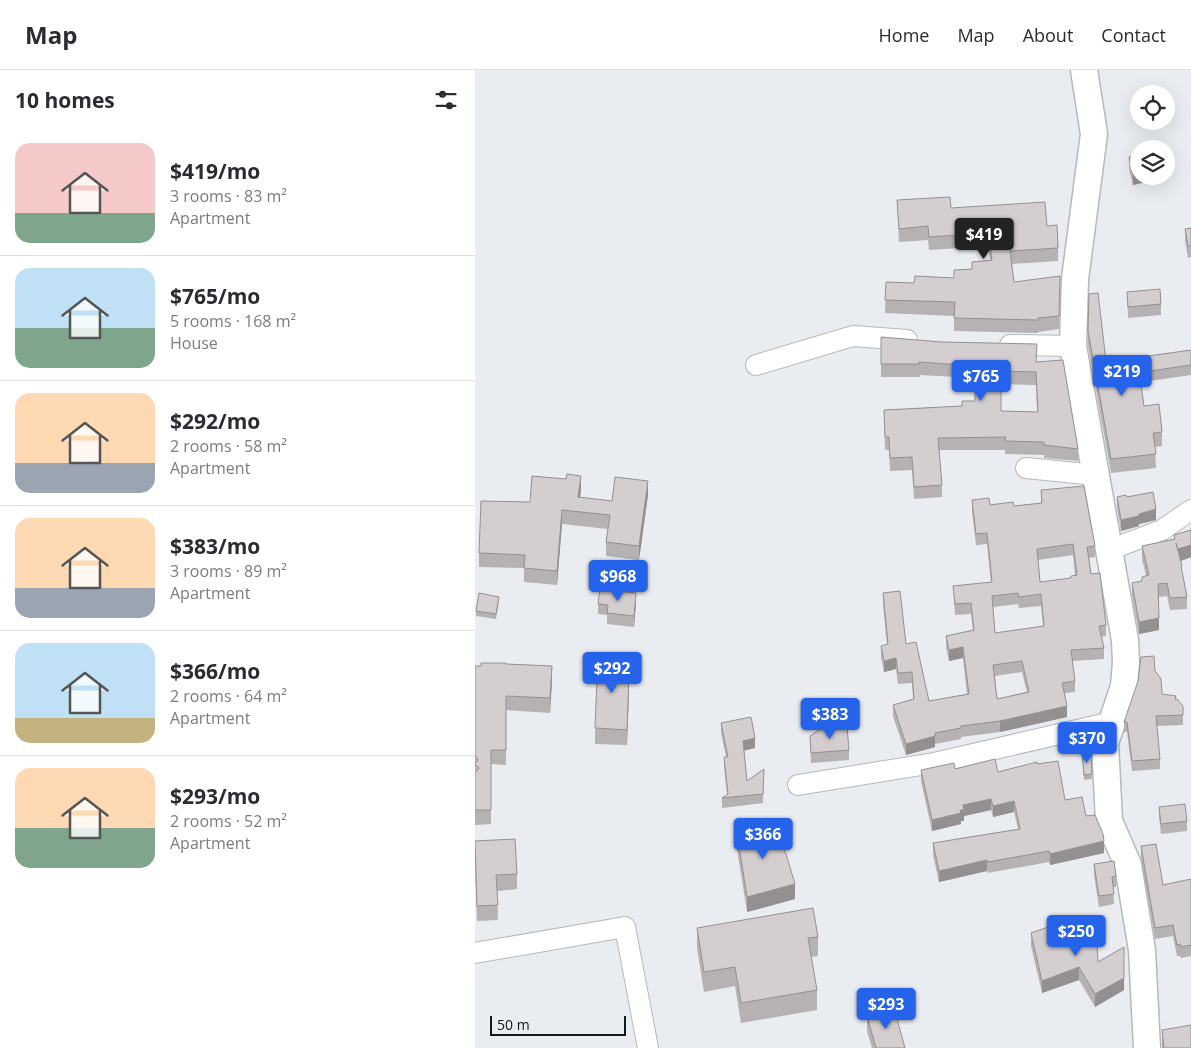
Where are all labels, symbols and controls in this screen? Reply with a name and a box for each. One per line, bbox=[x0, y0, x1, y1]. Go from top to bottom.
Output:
text: Map bbox=[25, 18, 77, 51]
text: Home bbox=[879, 23, 929, 47]
text: Map bbox=[957, 23, 995, 47]
text: About bbox=[1023, 23, 1073, 47]
text: Contact bbox=[1101, 23, 1166, 47]
map controls bbox=[1130, 85, 1175, 185]
button: locate bbox=[1130, 85, 1175, 130]
text: 10 homes bbox=[15, 86, 115, 114]
icon: filters bbox=[432, 86, 460, 114]
button: layers bbox=[1130, 140, 1175, 185]
text: $419/mo bbox=[170, 157, 260, 185]
icon: home bbox=[55, 163, 115, 223]
text: 3 rooms · 83 m² bbox=[170, 185, 287, 207]
text: Apartment bbox=[170, 207, 250, 229]
pin: $419 bbox=[954, 218, 1014, 260]
text: $419 bbox=[966, 223, 1002, 245]
text: $765/mo bbox=[170, 282, 260, 310]
icon: home bbox=[55, 288, 115, 348]
text: 5 rooms · 168 m² bbox=[170, 310, 296, 332]
text: House bbox=[170, 332, 218, 354]
pin: $219 bbox=[1092, 354, 1152, 397]
pin: $765 bbox=[951, 360, 1011, 402]
text: $219 bbox=[1104, 360, 1140, 382]
text: $765 bbox=[963, 365, 999, 387]
text: $292/mo bbox=[170, 407, 260, 435]
icon: home bbox=[55, 413, 115, 473]
text: 2 rooms · 58 m² bbox=[170, 435, 287, 457]
text: Apartment bbox=[170, 457, 250, 479]
text: $383/mo bbox=[170, 532, 260, 560]
icon: home bbox=[55, 538, 115, 598]
text: 3 rooms · 89 m² bbox=[170, 560, 287, 582]
pin: $968 bbox=[588, 560, 648, 602]
text: $968 bbox=[600, 565, 636, 587]
text: Apartment bbox=[170, 582, 250, 604]
pin: $292 bbox=[582, 652, 642, 694]
text: $366/mo bbox=[170, 657, 260, 685]
text: $292 bbox=[594, 657, 630, 679]
icon: home bbox=[55, 663, 115, 723]
text: 2 rooms · 64 m² bbox=[170, 685, 287, 707]
pin: $383 bbox=[800, 698, 860, 740]
text: $383 bbox=[812, 703, 848, 725]
text: Apartment bbox=[170, 707, 250, 729]
pin: $370 bbox=[1057, 722, 1117, 764]
text: $370 bbox=[1069, 727, 1105, 749]
text: $293/mo bbox=[170, 782, 260, 810]
icon: home bbox=[55, 788, 115, 848]
text: 2 rooms · 52 m² bbox=[170, 810, 287, 832]
pin: $366 bbox=[733, 818, 793, 860]
text: $366 bbox=[745, 823, 781, 845]
text: Apartment bbox=[170, 832, 250, 854]
pin: $250 bbox=[1046, 914, 1106, 957]
text: $250 bbox=[1058, 920, 1094, 942]
pin: $293 bbox=[856, 988, 916, 1030]
text: $293 bbox=[868, 993, 904, 1015]
scale bar bbox=[490, 1013, 626, 1036]
text: 50 m bbox=[497, 1015, 530, 1034]

